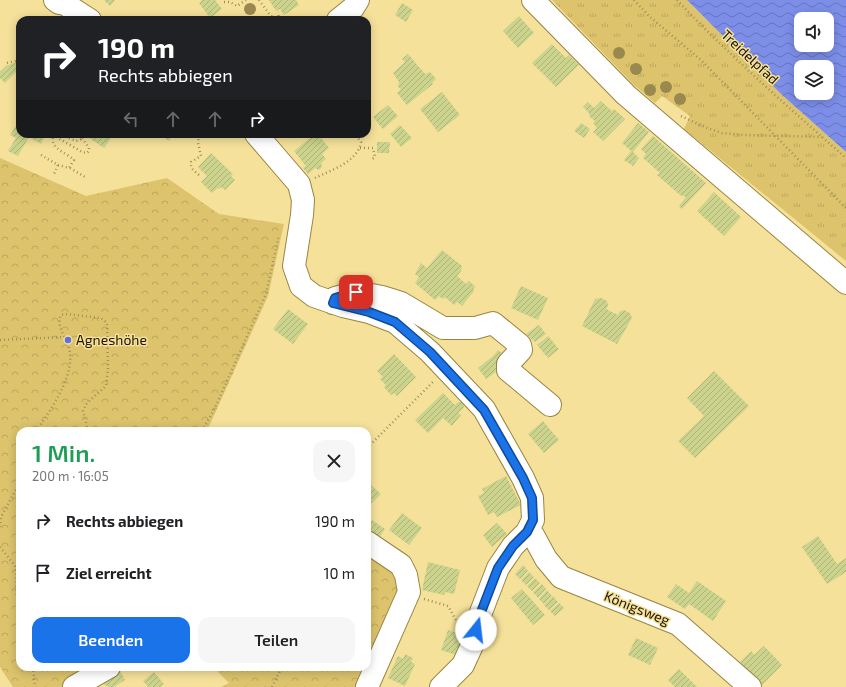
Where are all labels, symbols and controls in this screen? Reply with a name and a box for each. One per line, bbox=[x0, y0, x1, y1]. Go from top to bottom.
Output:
map controls bbox=[794, 12, 834, 100]
button: sound bbox=[794, 12, 834, 52]
street label: Treidelpfad bbox=[718, 26, 783, 87]
text: 190 m bbox=[98, 30, 175, 64]
icon: right bbox=[32, 32, 84, 84]
button: layers bbox=[794, 60, 834, 100]
text: Rechts abbiegen bbox=[98, 64, 233, 86]
icon: left bbox=[120, 108, 142, 130]
icon: ahead bbox=[162, 108, 184, 130]
icon: ahead bbox=[204, 108, 226, 130]
icon: right bbox=[246, 108, 268, 130]
pin bbox=[339, 275, 373, 309]
icon: arrive bbox=[345, 281, 367, 303]
place label: Agneshöhe bbox=[76, 331, 147, 348]
marker: Agneshöhe bbox=[63, 335, 73, 345]
text: 1 Min. bbox=[32, 438, 95, 467]
button: close bbox=[313, 440, 355, 482]
text: 200 m · 16:05 bbox=[32, 468, 109, 484]
icon: right bbox=[32, 510, 54, 532]
text: Rechts abbiegen bbox=[66, 512, 183, 530]
text: 190 m bbox=[315, 512, 355, 530]
icon: arrive bbox=[32, 562, 54, 584]
text: Ziel erreicht bbox=[66, 564, 152, 582]
text: 10 m bbox=[323, 564, 355, 582]
street label: Königsweg bbox=[602, 587, 673, 628]
position arrow bbox=[455, 609, 497, 651]
button: Beenden bbox=[32, 617, 190, 663]
button: Teilen bbox=[198, 617, 355, 663]

